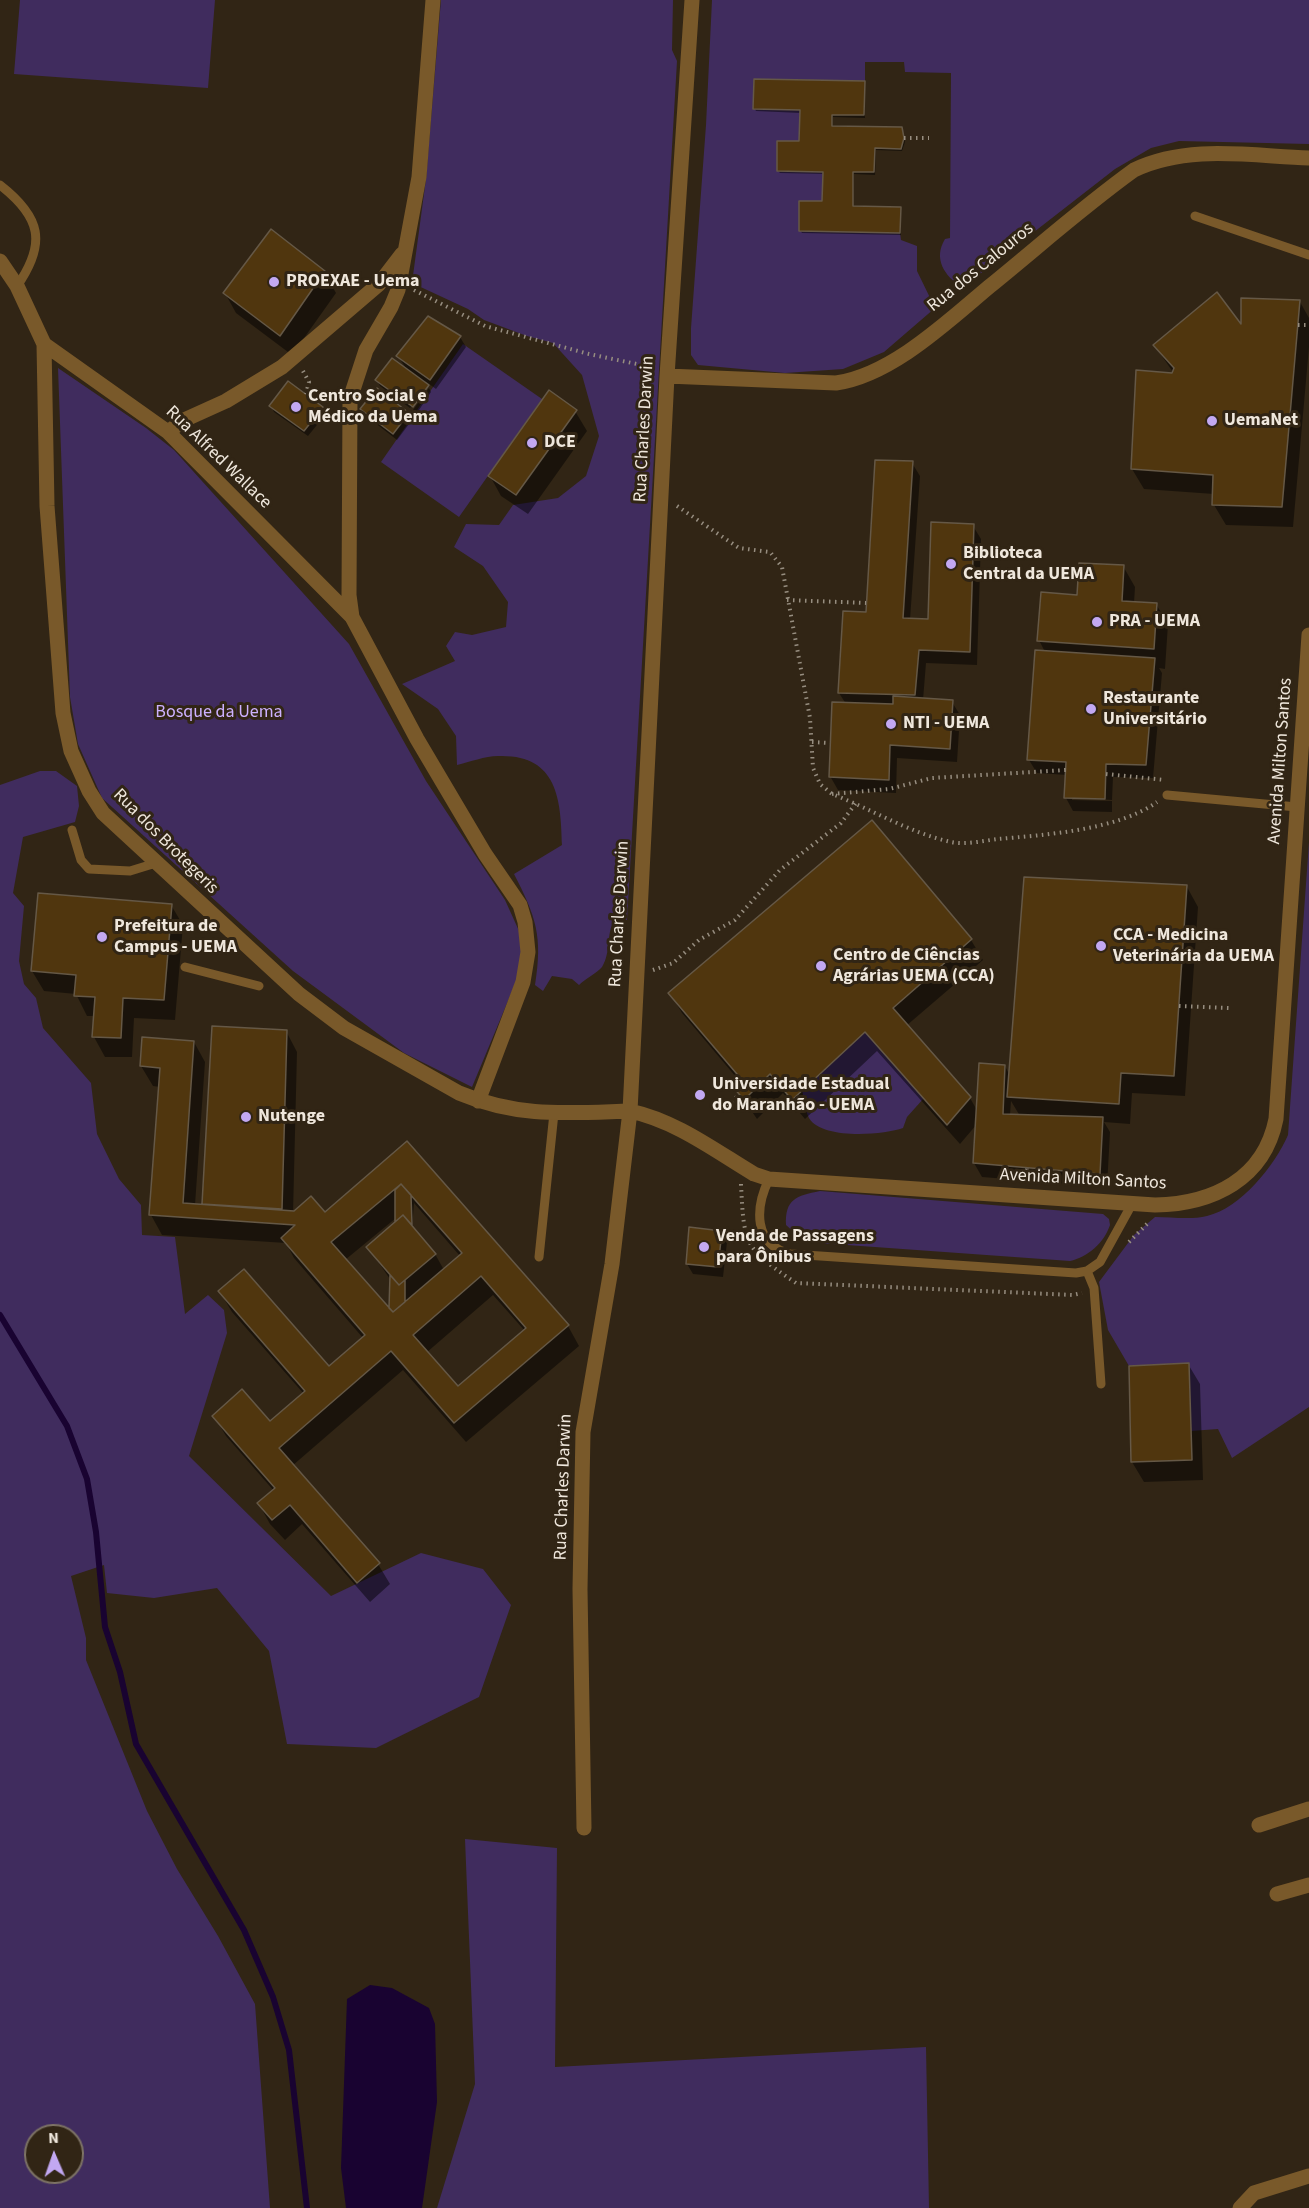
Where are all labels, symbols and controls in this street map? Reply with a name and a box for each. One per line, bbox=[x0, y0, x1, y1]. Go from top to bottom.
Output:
street label: Rua dos Calouros bbox=[924, 219, 1038, 317]
place label: PROEXAE - Uema bbox=[286, 271, 420, 293]
marker: PROEXAE - Uema bbox=[267, 275, 281, 289]
street label: Rua Charles Darwin bbox=[630, 355, 660, 503]
place label: Centro Social e Médico da Uema bbox=[308, 386, 437, 428]
marker: Centro Social e Médico da Uema bbox=[289, 400, 303, 414]
street label: Rua Alfred Wallace bbox=[161, 402, 275, 514]
place label: UemaNet bbox=[1224, 410, 1298, 432]
marker: UemaNet bbox=[1205, 414, 1219, 428]
place label: DCE bbox=[544, 432, 576, 454]
marker: DCE bbox=[525, 436, 539, 450]
place label: Biblioteca Central da UEMA bbox=[963, 543, 1094, 586]
marker: Biblioteca Central da UEMA bbox=[944, 557, 958, 571]
place label: PRA - UEMA bbox=[1109, 611, 1200, 633]
marker: PRA - UEMA bbox=[1090, 615, 1104, 629]
street label: Avenida Milton Santos bbox=[1264, 677, 1298, 845]
place label: Restaurante Universitário bbox=[1103, 688, 1207, 730]
park label: Bosque da Uema bbox=[155, 702, 283, 724]
marker: Restaurante Universitário bbox=[1084, 702, 1098, 716]
place label: NTI - UEMA bbox=[903, 713, 989, 735]
marker: NTI - UEMA bbox=[884, 717, 898, 731]
street label: Rua dos Brotegeris bbox=[108, 785, 222, 899]
street label: Rua Charles Darwin bbox=[605, 840, 635, 988]
place label: Prefeitura de Campus - UEMA bbox=[114, 916, 237, 958]
place label: CCA - Medicina Veterinária da UEMA bbox=[1113, 925, 1274, 968]
marker: Prefeitura de Campus - UEMA bbox=[95, 930, 109, 944]
marker: CCA - Medicina Veterinária da UEMA bbox=[1094, 939, 1108, 953]
place label: Centro de Ciências Agrárias UEMA (CCA) bbox=[833, 945, 995, 988]
marker: Centro de Ciências Agrárias UEMA (CCA) bbox=[814, 959, 828, 973]
place label: Universidade Estadual do Maranhão - UEMA bbox=[712, 1074, 889, 1116]
marker: Universidade Estadual do Maranhão - UEMA bbox=[693, 1088, 707, 1102]
place label: Nutenge bbox=[258, 1106, 325, 1128]
marker: Nutenge bbox=[239, 1110, 253, 1124]
street label: Avenida Milton Santos bbox=[999, 1165, 1167, 1195]
place label: Venda de Passagens para Ônibus bbox=[716, 1226, 874, 1268]
marker: Venda de Passagens para Ônibus bbox=[697, 1240, 711, 1254]
street label: Rua Charles Darwin bbox=[551, 1413, 577, 1561]
north arrow bbox=[24, 2124, 84, 2184]
text: N bbox=[48, 2127, 59, 2149]

